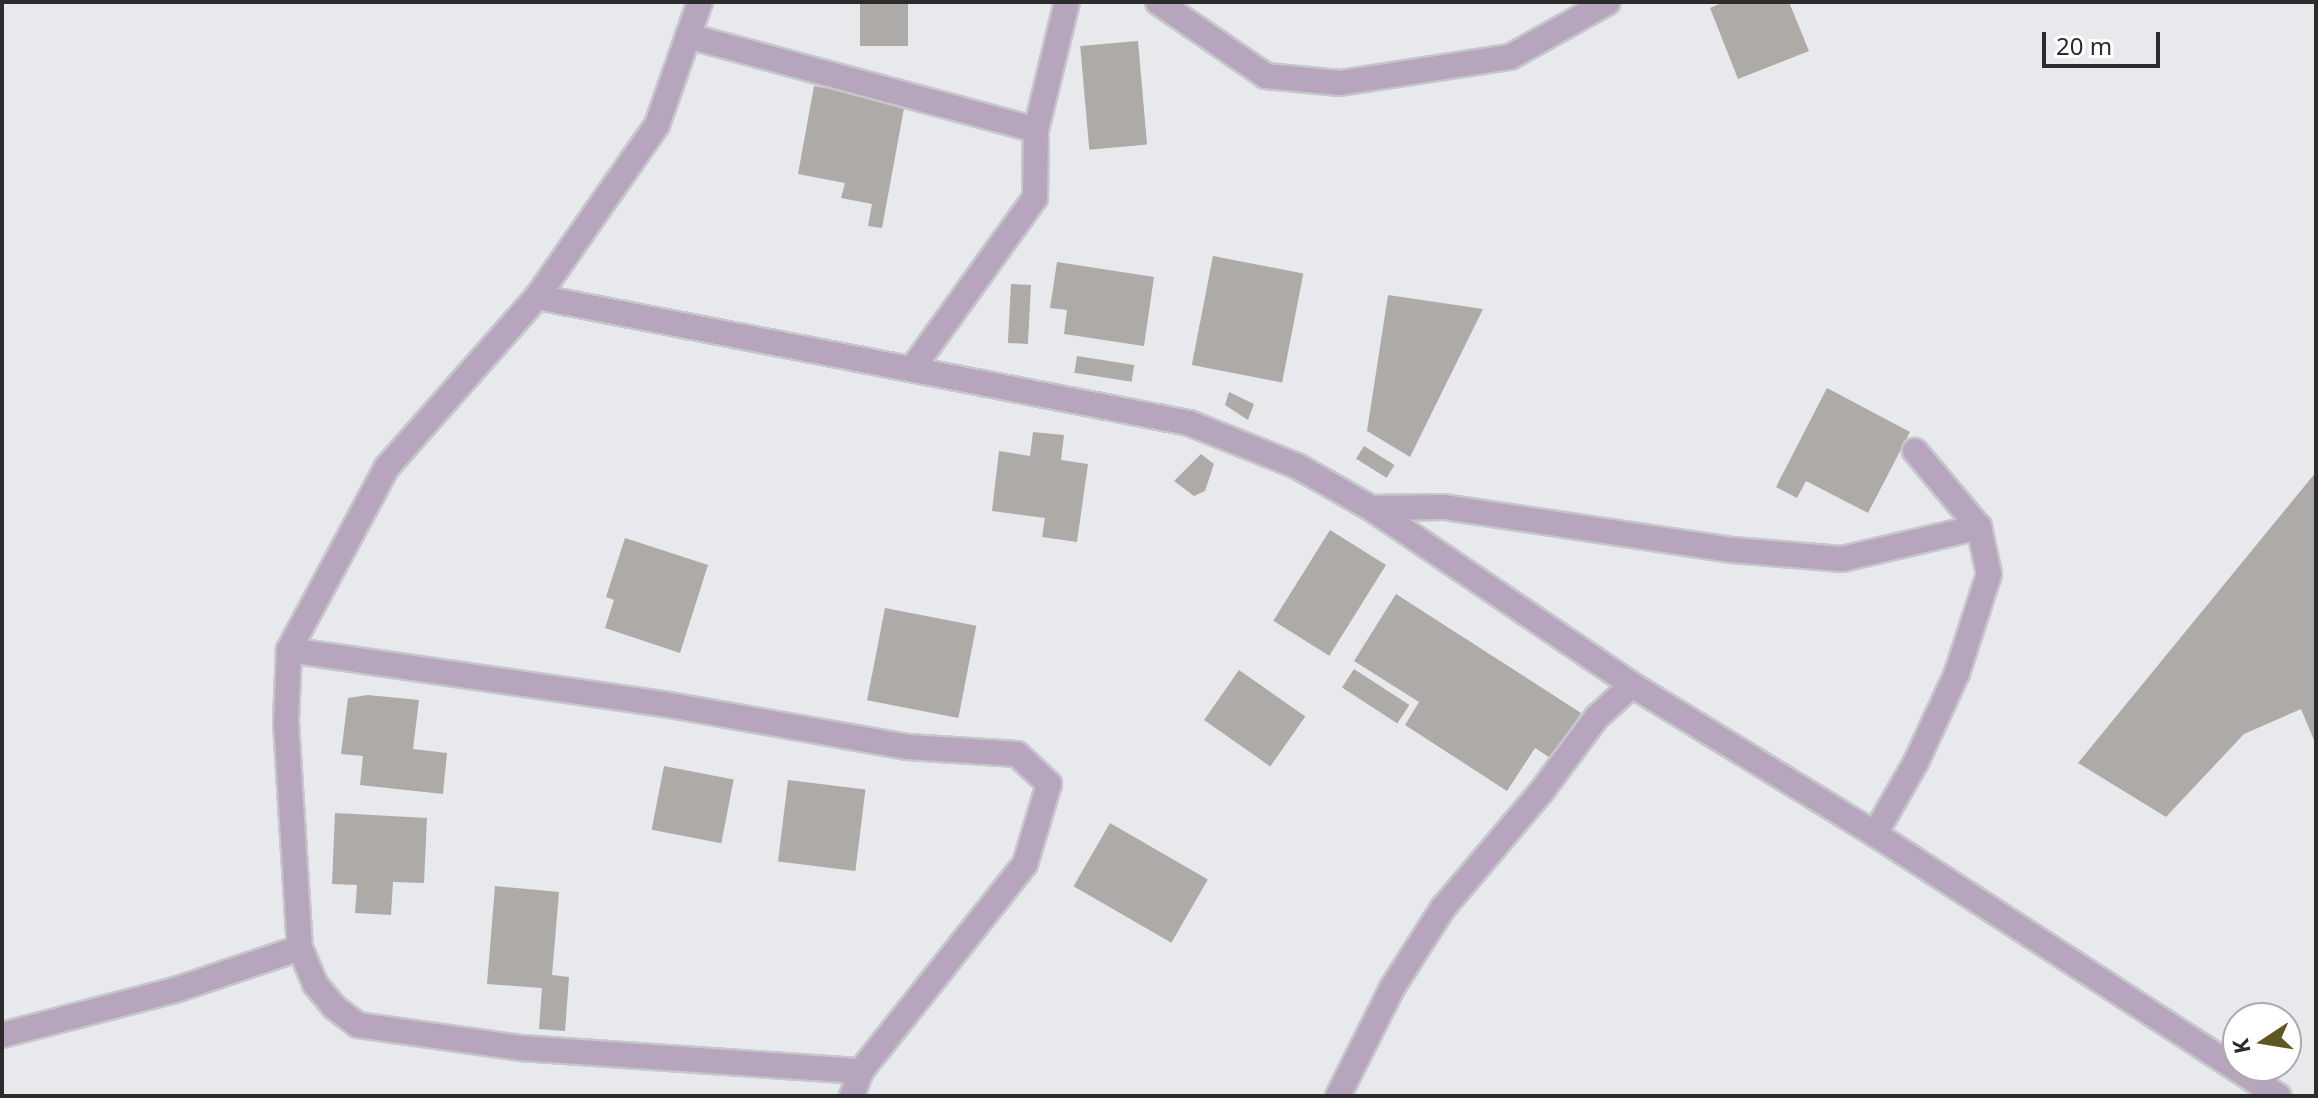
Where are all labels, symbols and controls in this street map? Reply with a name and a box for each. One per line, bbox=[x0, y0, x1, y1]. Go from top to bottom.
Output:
scale bar bbox=[2046, 16, 2164, 66]
text: 20 m bbox=[2056, 29, 2112, 62]
north arrow bbox=[2222, 1002, 2302, 1082]
text: K bbox=[2224, 1036, 2257, 1057]

